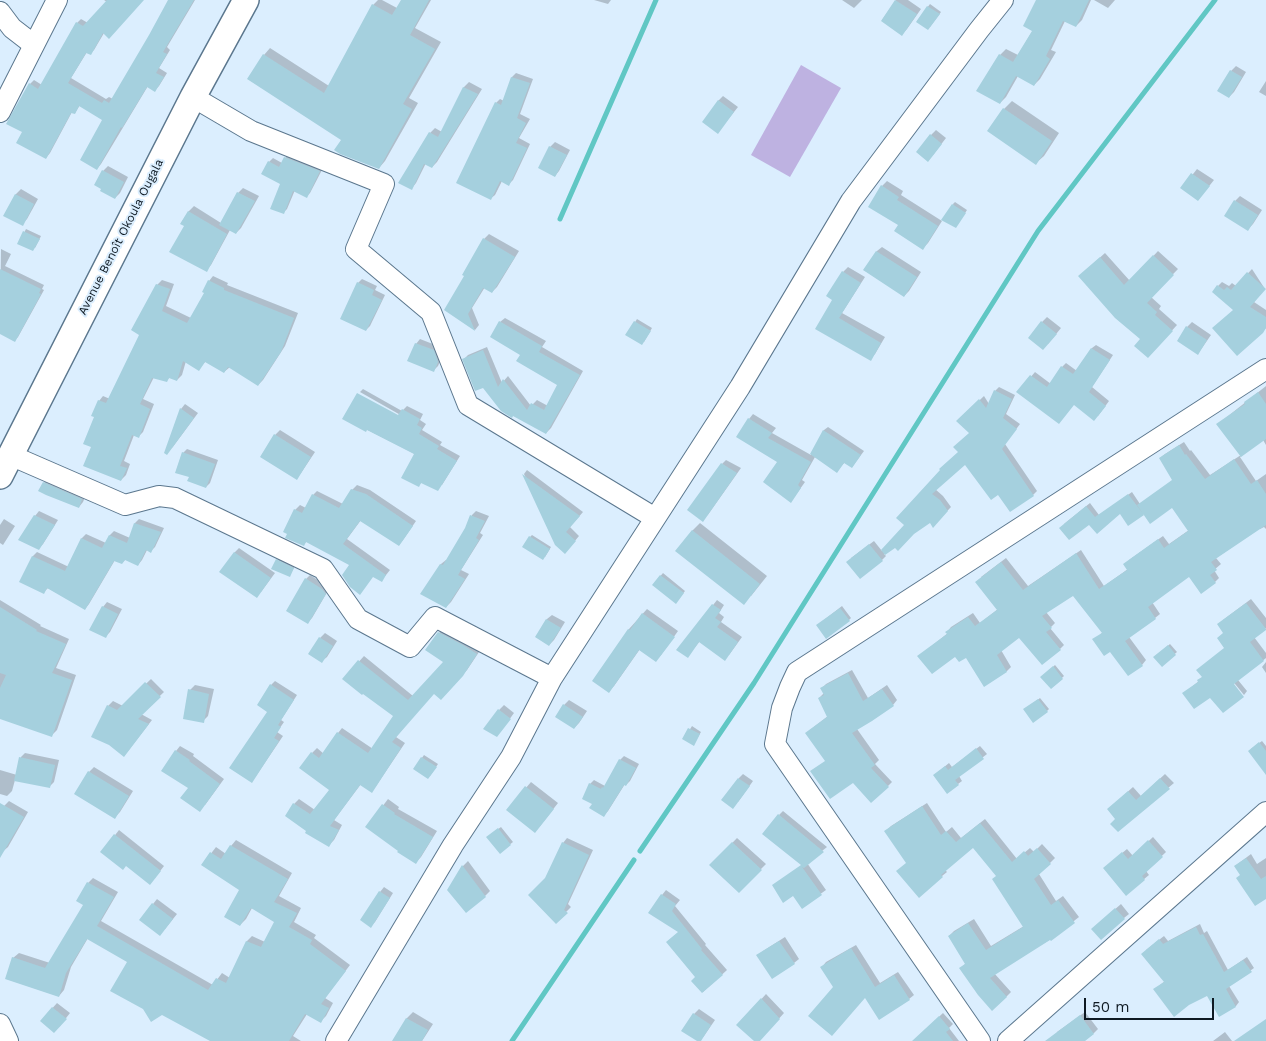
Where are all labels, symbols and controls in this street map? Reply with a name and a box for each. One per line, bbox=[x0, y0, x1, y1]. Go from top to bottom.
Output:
street label: Avenue Benoît Okoula Ougala bbox=[75, 157, 167, 317]
scale bar bbox=[1086, 988, 1216, 1020]
text: 50 m bbox=[1092, 998, 1129, 1016]

